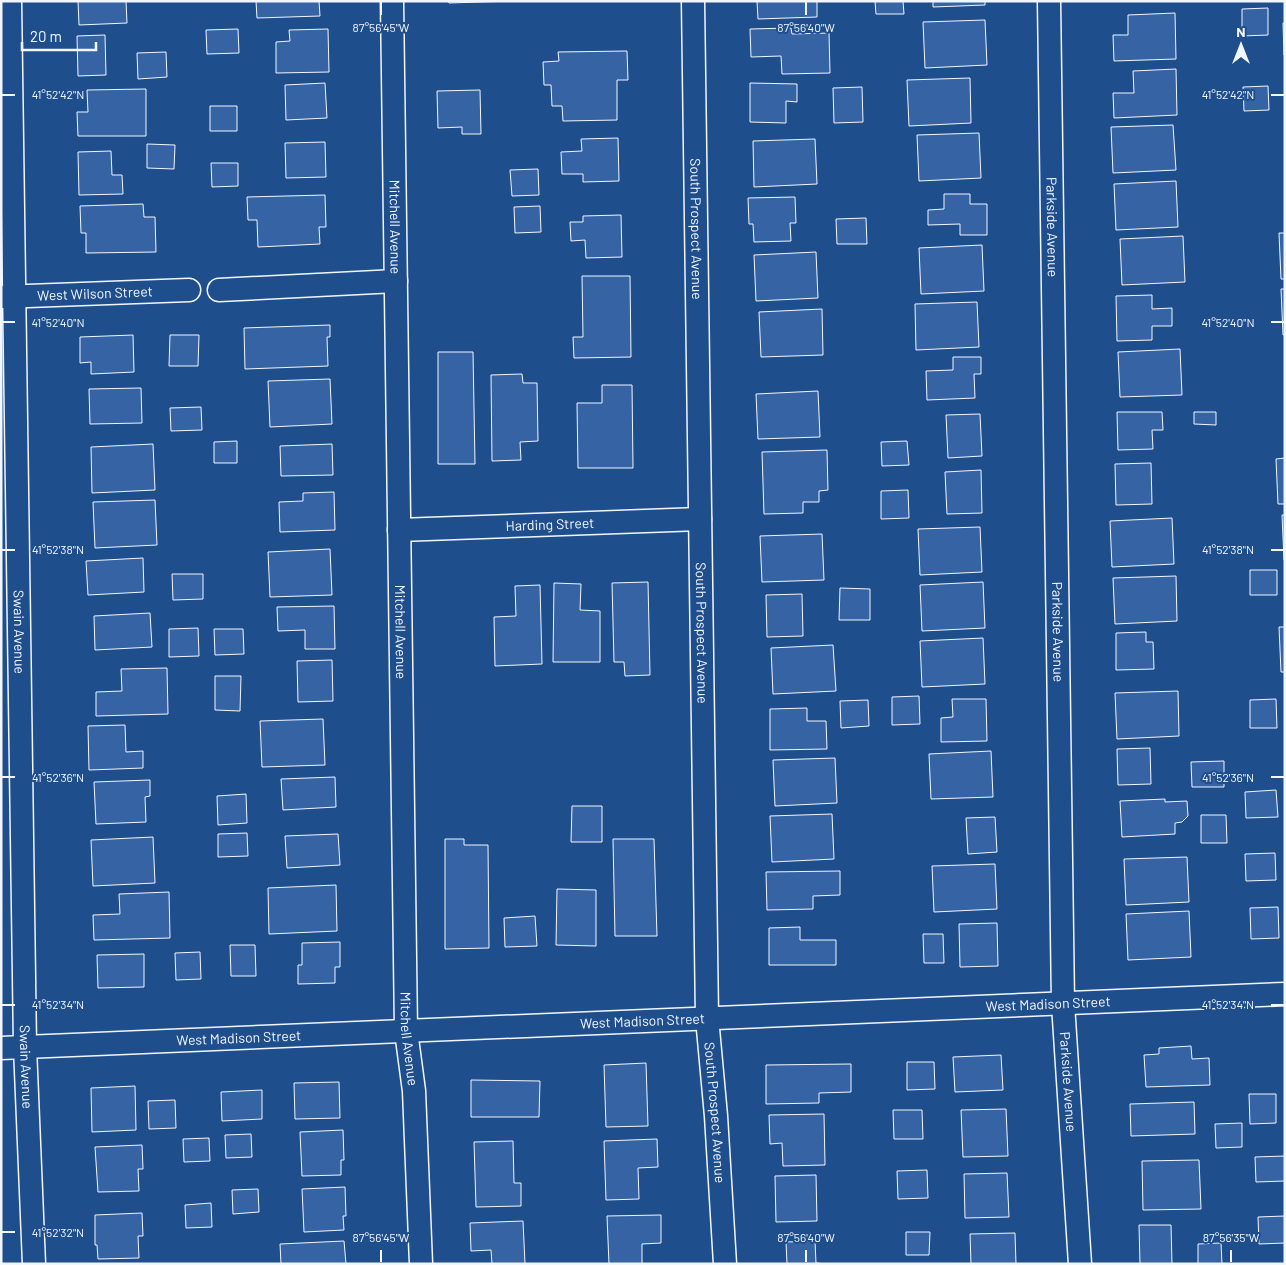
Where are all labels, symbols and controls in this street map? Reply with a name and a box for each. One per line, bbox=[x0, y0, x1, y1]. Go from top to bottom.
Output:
scale bar bbox=[22, 20, 96, 52]
text: 87°56'45"W bbox=[353, 20, 410, 34]
text: 87°56'40"W bbox=[777, 20, 835, 34]
north arrow bbox=[1216, 20, 1266, 70]
text: N bbox=[1236, 23, 1246, 40]
text: 20 m bbox=[30, 27, 62, 45]
text: 41°52'42"N bbox=[32, 87, 84, 101]
text: 41°52'42"N bbox=[1202, 87, 1254, 101]
street label: South Prospect Avenue bbox=[687, 158, 706, 300]
street label: Parkside Avenue bbox=[1043, 177, 1062, 277]
street label: Mitchell Avenue bbox=[386, 180, 405, 274]
street label: West Wilson Street bbox=[37, 282, 153, 304]
text: 41°52'40"N bbox=[31, 315, 85, 329]
text: 41°52'40"N bbox=[1201, 315, 1255, 329]
street label: Harding Street bbox=[505, 514, 595, 534]
text: 41°52'38"N bbox=[32, 542, 84, 556]
text: 41°52'38"N bbox=[1202, 542, 1254, 556]
street label: South Prospect Avenue bbox=[693, 562, 712, 704]
street label: Parkside Avenue bbox=[1049, 582, 1068, 682]
street label: Mitchell Avenue bbox=[392, 585, 410, 679]
street label: Swain Avenue bbox=[10, 590, 29, 674]
text: 41°52'36"N bbox=[32, 770, 84, 784]
text: 41°52'36"N bbox=[1202, 770, 1254, 784]
street label: Mitchell Avenue bbox=[397, 992, 422, 1087]
street label: West Madison Street bbox=[985, 992, 1111, 1015]
text: 41°52'34"N bbox=[32, 997, 84, 1011]
text: 41°52'34"N bbox=[1202, 997, 1254, 1011]
street label: West Madison Street bbox=[580, 1009, 705, 1032]
street label: Swain Avenue bbox=[17, 1025, 37, 1109]
street label: West Madison Street bbox=[176, 1026, 302, 1049]
street label: Parkside Avenue bbox=[1057, 1031, 1080, 1132]
street label: South Prospect Avenue bbox=[701, 1041, 729, 1184]
text: 41°52'32"N bbox=[32, 1225, 84, 1239]
text: 87°56'45"W bbox=[353, 1230, 410, 1244]
text: 87°56'40"W bbox=[777, 1230, 835, 1244]
text: 87°56'35"W bbox=[1203, 1230, 1260, 1244]

